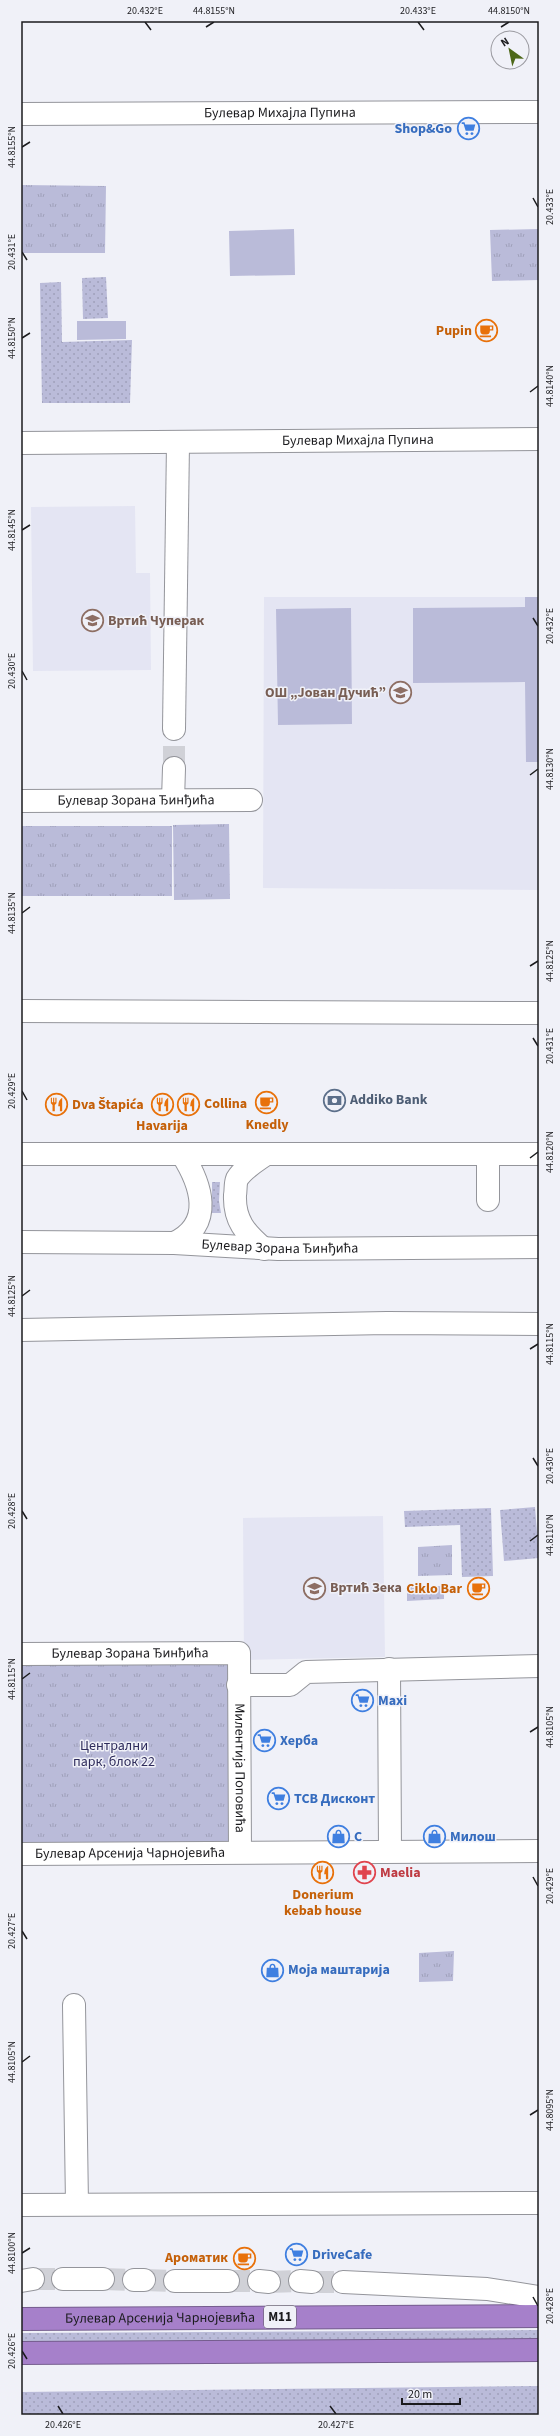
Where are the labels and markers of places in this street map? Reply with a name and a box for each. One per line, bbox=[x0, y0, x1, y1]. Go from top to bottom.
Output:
supermarket icon: Shop&Go bbox=[455, 116, 481, 142]
place label: Shop&Go bbox=[394, 119, 452, 139]
cafe icon: Pupin bbox=[474, 318, 500, 344]
place label: Pupin bbox=[436, 321, 472, 341]
school or university icon: Вртић Чуперак bbox=[79, 608, 105, 634]
place label: Вртић Чуперак bbox=[108, 611, 205, 631]
school or university icon: ОШ „Јован Дучић” bbox=[388, 680, 414, 706]
place label: ОШ „Јован Дучић” bbox=[265, 683, 386, 703]
bank icon: Addiko Bank bbox=[321, 1087, 347, 1113]
cafe icon: Knedly bbox=[254, 1090, 280, 1116]
place label: Addiko Bank bbox=[349, 1090, 428, 1110]
restaurant icon: Havarija bbox=[149, 1091, 175, 1117]
restaurant icon: Collina bbox=[175, 1091, 201, 1117]
restaurant icon: Dva Štapića bbox=[44, 1092, 70, 1118]
place label: Collina bbox=[204, 1094, 247, 1114]
place label: Dva Štapića bbox=[72, 1095, 144, 1115]
place label: Knedly bbox=[245, 1115, 289, 1135]
place label: Havarija bbox=[136, 1116, 188, 1136]
school or university icon: Вртић Зека bbox=[301, 1575, 327, 1601]
cafe icon: Ciklo Bar bbox=[465, 1576, 491, 1602]
place label: Вртић Зека bbox=[330, 1578, 402, 1598]
place label: Ciklo Bar bbox=[406, 1579, 462, 1599]
supermarket icon: Maxi bbox=[350, 1688, 376, 1714]
place label: Maxi bbox=[378, 1691, 407, 1711]
supermarket icon: Херба bbox=[252, 1728, 278, 1754]
place label: Херба bbox=[280, 1731, 318, 1751]
supermarket icon: ТСВ Дисконт bbox=[266, 1786, 292, 1812]
place label: ТСВ Дисконт bbox=[294, 1789, 375, 1809]
shop icon: С bbox=[326, 1824, 352, 1850]
shop icon: Милош bbox=[422, 1824, 448, 1850]
place label: С bbox=[354, 1827, 362, 1847]
place label: Милош bbox=[450, 1827, 496, 1847]
restaurant icon: Donerium kebab house bbox=[310, 1860, 336, 1886]
pharmacy icon: Maelia bbox=[352, 1860, 378, 1886]
place label: Maelia bbox=[380, 1863, 421, 1883]
place label: Donerium kebab house bbox=[284, 1885, 362, 1921]
shop icon: Моја маштарија bbox=[260, 1957, 286, 1983]
place label: Моја маштарија bbox=[288, 1960, 390, 1980]
supermarket icon: DriveCafe bbox=[283, 2242, 309, 2268]
cafe icon: Ароматик bbox=[231, 2245, 257, 2271]
place label: DriveCafe bbox=[312, 2245, 372, 2265]
place label: Ароматик bbox=[164, 2248, 228, 2268]

